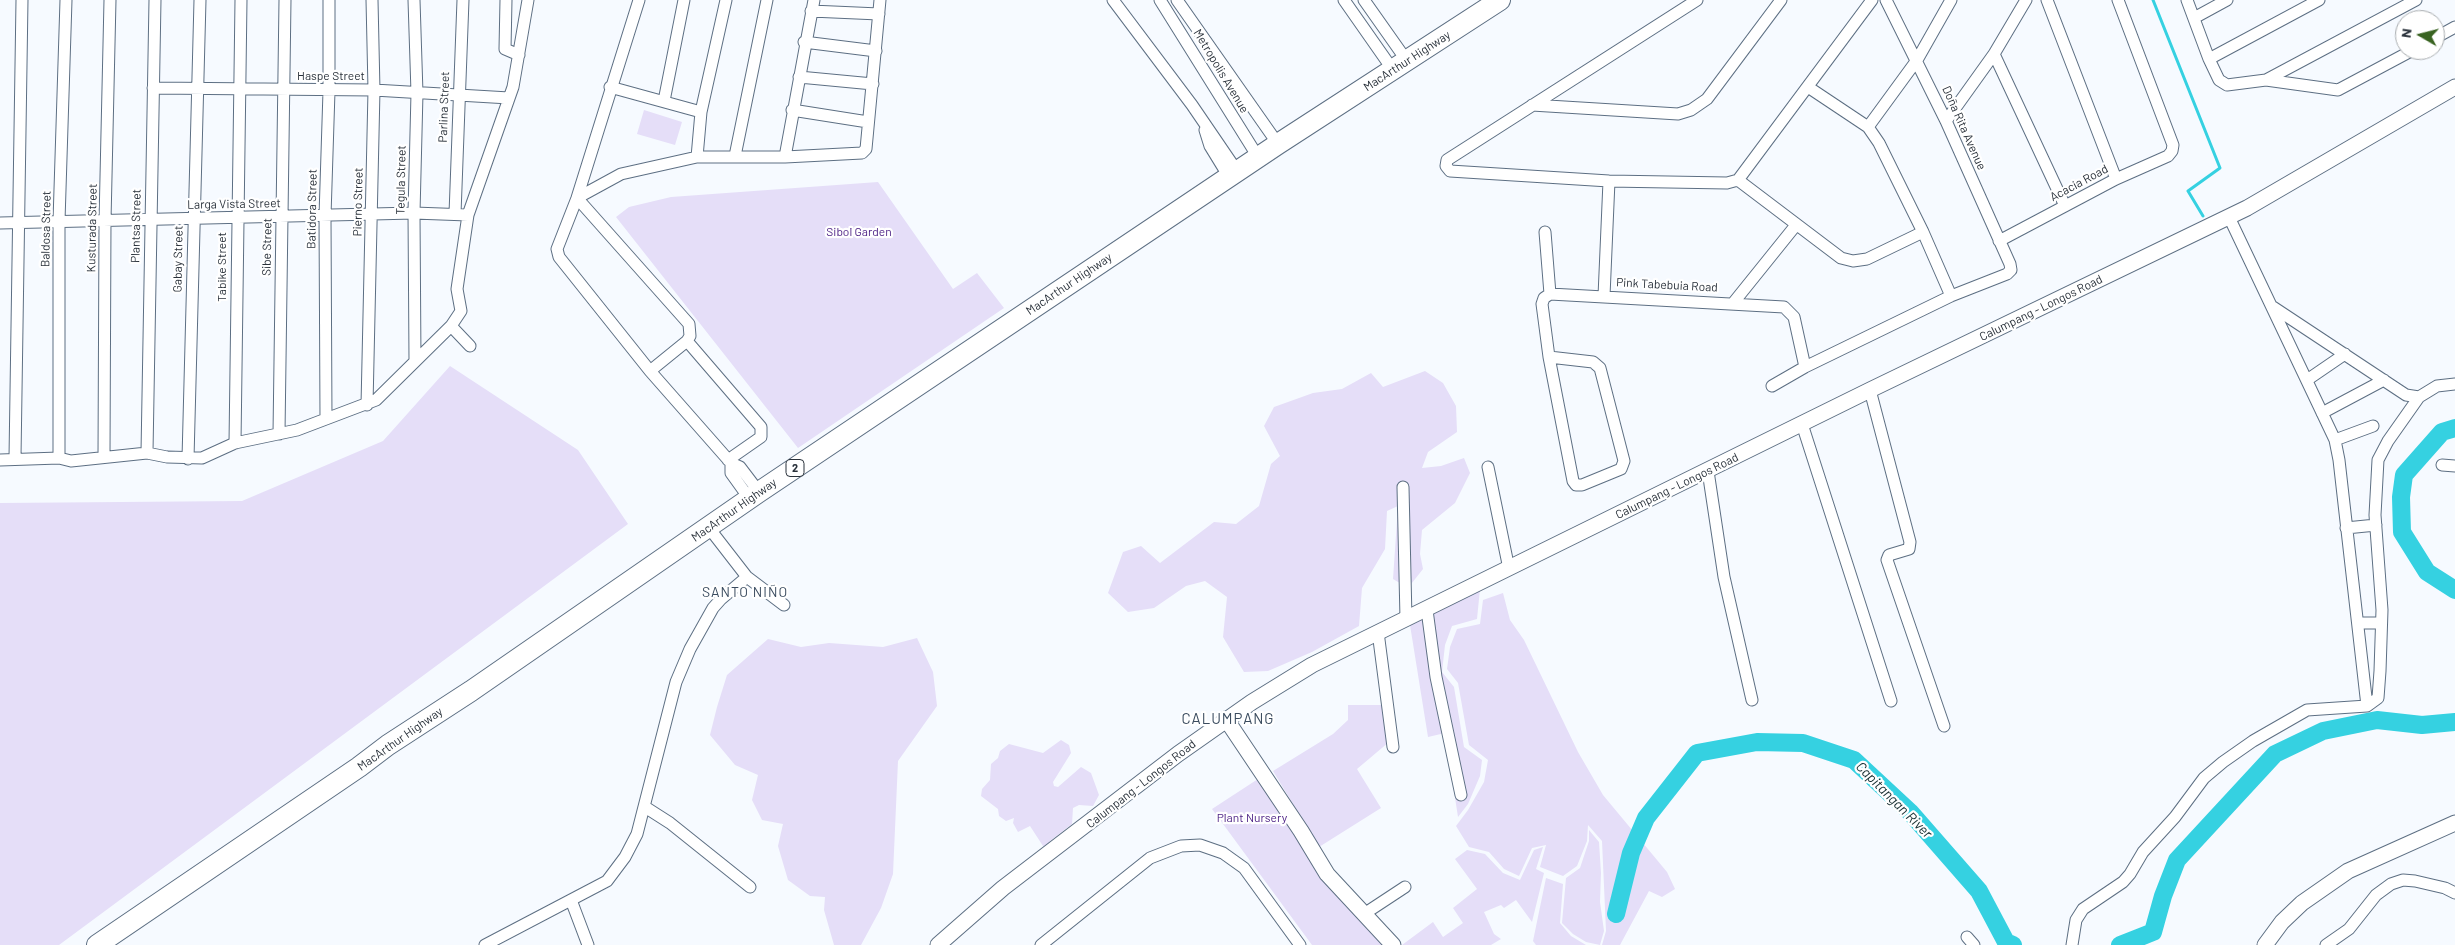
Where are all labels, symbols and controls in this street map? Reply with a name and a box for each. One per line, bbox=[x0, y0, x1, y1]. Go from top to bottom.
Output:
north arrow bbox=[2395, 10, 2445, 60]
street label: Metropolis Avenue bbox=[1190, 26, 1252, 116]
text: N bbox=[2397, 27, 2415, 39]
street label: MacArthur Highway bbox=[1361, 28, 1453, 94]
street label: Haspe Street bbox=[297, 69, 365, 83]
street label: Parlina Street bbox=[436, 71, 452, 143]
street label: Doña Rita Avenue bbox=[1939, 84, 1989, 172]
street label: Tegula Street bbox=[393, 145, 409, 215]
street label: Acacia Road bbox=[2047, 162, 2111, 204]
street label: Pierno Street bbox=[350, 167, 366, 237]
street label: Batidora Street bbox=[304, 169, 320, 249]
street label: Kusturada Street bbox=[84, 184, 100, 272]
street label: Plantsa Street bbox=[128, 189, 144, 263]
street label: Baldosa Street bbox=[38, 191, 54, 267]
street label: Larga Vista Street bbox=[187, 196, 281, 212]
street label: Sibe Street bbox=[259, 218, 275, 276]
park label: Sibol Garden bbox=[826, 225, 892, 239]
street label: Gabay Street bbox=[170, 226, 186, 292]
street label: Tabike Street bbox=[215, 232, 229, 302]
street label: MacArthur Highway bbox=[1023, 250, 1115, 318]
street label: Calumpang - Longos Road bbox=[1977, 272, 2105, 344]
street label: Pink Tabebuia Road bbox=[1616, 275, 1718, 295]
street label: Calumpang - Longos Road bbox=[1613, 450, 1741, 522]
road number: 2 bbox=[786, 459, 804, 476]
street label: MacArthur Highway bbox=[689, 475, 779, 545]
district label: SANTO NIÑO bbox=[701, 584, 789, 600]
street label: MacArthur Highway bbox=[355, 704, 445, 774]
district label: CALUMPANG bbox=[1180, 710, 1276, 728]
street label: Calumpang - Longos Road bbox=[1083, 737, 1199, 831]
water label: Capitangan River bbox=[1852, 758, 1936, 842]
park label: Plant Nursery bbox=[1217, 811, 1287, 825]

